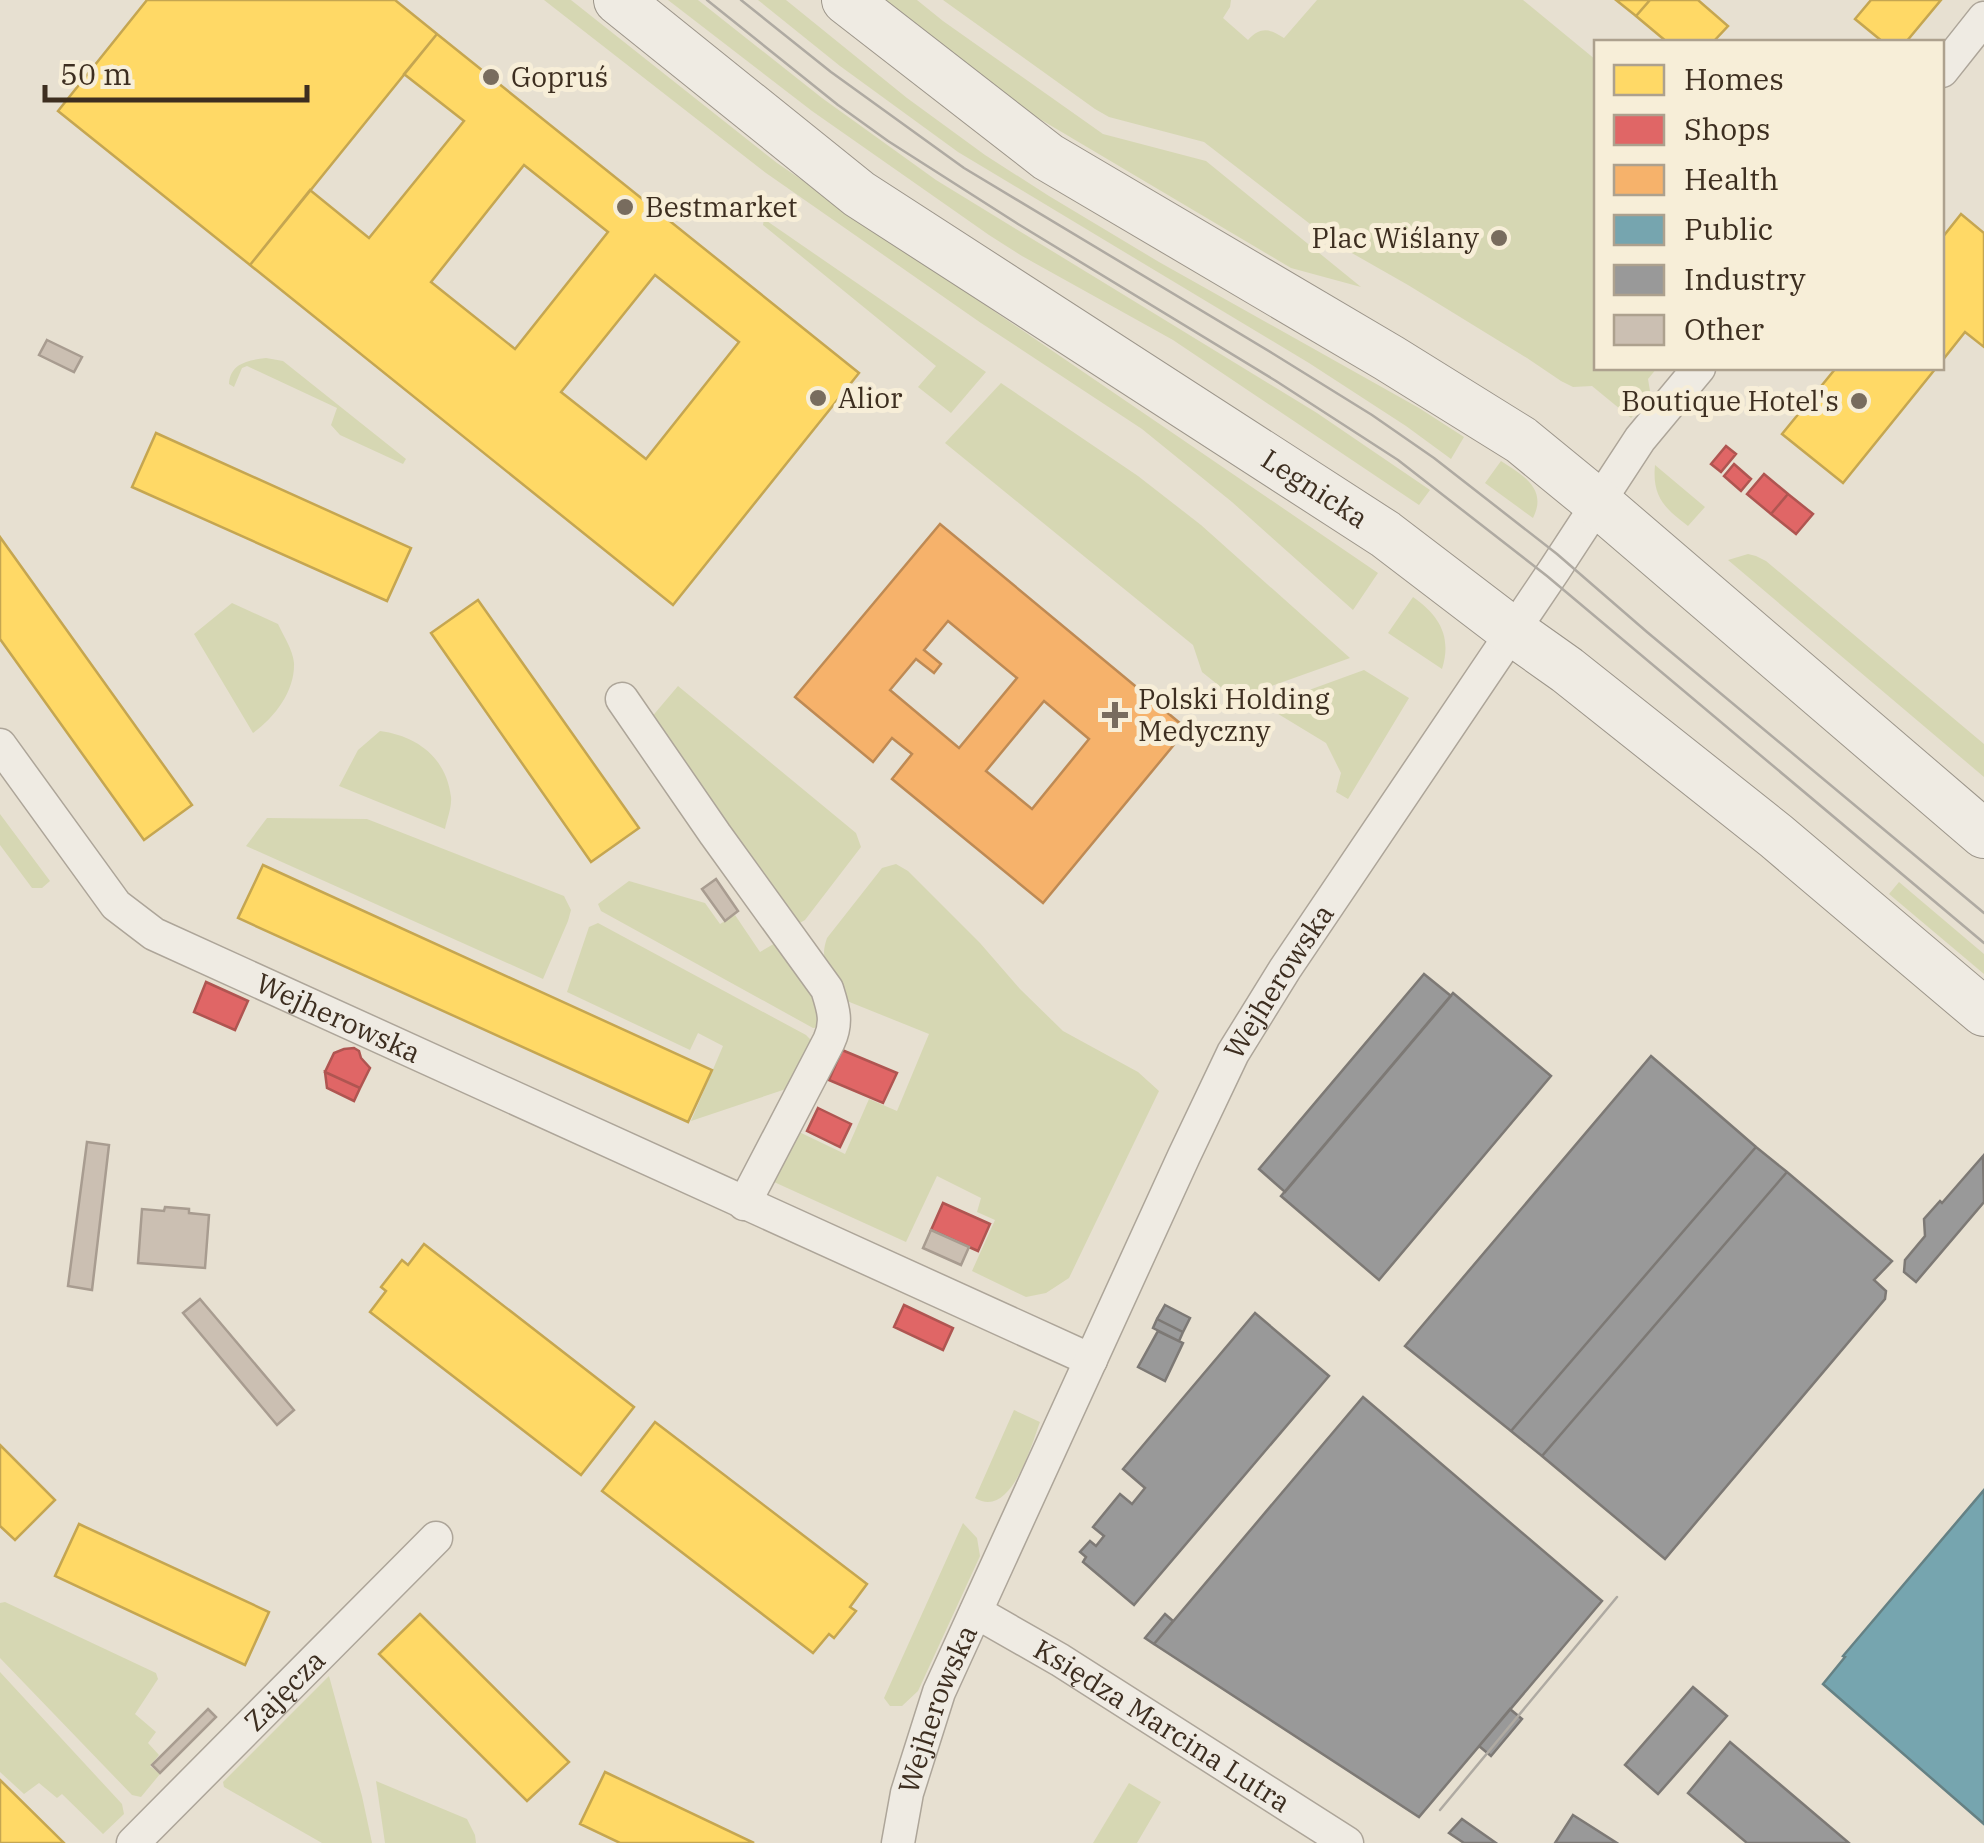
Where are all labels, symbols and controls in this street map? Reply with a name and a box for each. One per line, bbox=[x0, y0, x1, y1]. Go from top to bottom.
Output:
scale bar bbox=[45, 40, 308, 102]
legend bbox=[1594, 40, 1944, 370]
text: 50 m bbox=[60, 54, 132, 93]
place label: Gopruś bbox=[511, 58, 608, 95]
text: Homes bbox=[1684, 59, 1784, 98]
marker: Gopruś bbox=[480, 66, 502, 88]
text: Shops bbox=[1684, 109, 1770, 148]
text: Health bbox=[1684, 159, 1779, 198]
place label: Bestmarket bbox=[645, 188, 797, 225]
marker: Bestmarket bbox=[614, 196, 636, 218]
text: Public bbox=[1684, 209, 1773, 248]
place label: Plac Wiślany bbox=[1312, 219, 1479, 256]
marker: Plac Wiślany bbox=[1488, 227, 1510, 249]
text: Industry bbox=[1684, 259, 1806, 298]
text: Other bbox=[1684, 309, 1764, 348]
place label: Alior bbox=[838, 379, 903, 416]
place label: Boutique Hotel's bbox=[1621, 382, 1839, 419]
marker: Alior bbox=[807, 387, 829, 409]
marker: Boutique Hotel's bbox=[1848, 390, 1870, 412]
street label: Legnicka bbox=[1255, 440, 1375, 536]
place label: Polski Holding Medyczny bbox=[1138, 680, 1330, 749]
marker: Polski Holding Medyczny bbox=[1102, 702, 1128, 728]
street label: Wejherowska bbox=[1215, 897, 1342, 1066]
street label: Wejherowska bbox=[250, 964, 427, 1071]
street label: Wejherowska bbox=[889, 1619, 985, 1798]
street label: Księdza Marcina Lutra bbox=[1027, 1630, 1298, 1820]
street label: Zajęcza bbox=[236, 1641, 333, 1739]

